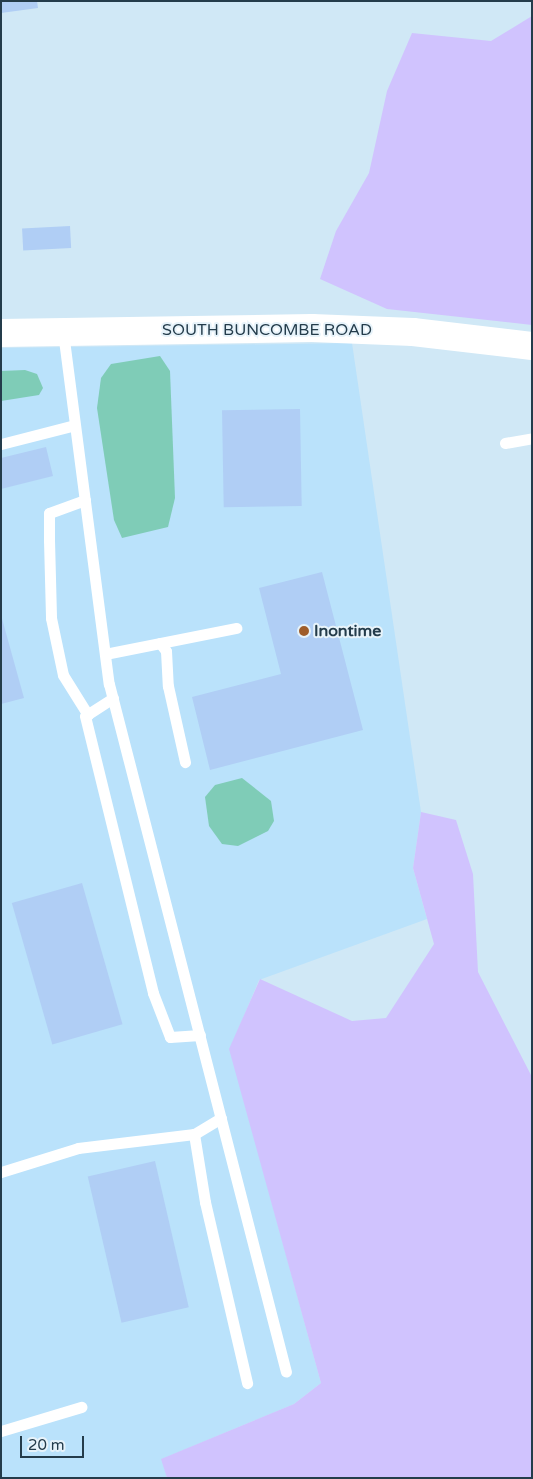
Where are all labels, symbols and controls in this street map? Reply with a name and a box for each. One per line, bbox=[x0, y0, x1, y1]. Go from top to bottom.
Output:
street label: SOUTH BUNCOMBE ROAD bbox=[162, 320, 372, 340]
place label: Inontime bbox=[314, 621, 381, 641]
marker: Inontime bbox=[298, 625, 310, 637]
scale bar bbox=[22, 1426, 86, 1458]
text: 20 m bbox=[28, 1436, 65, 1454]

